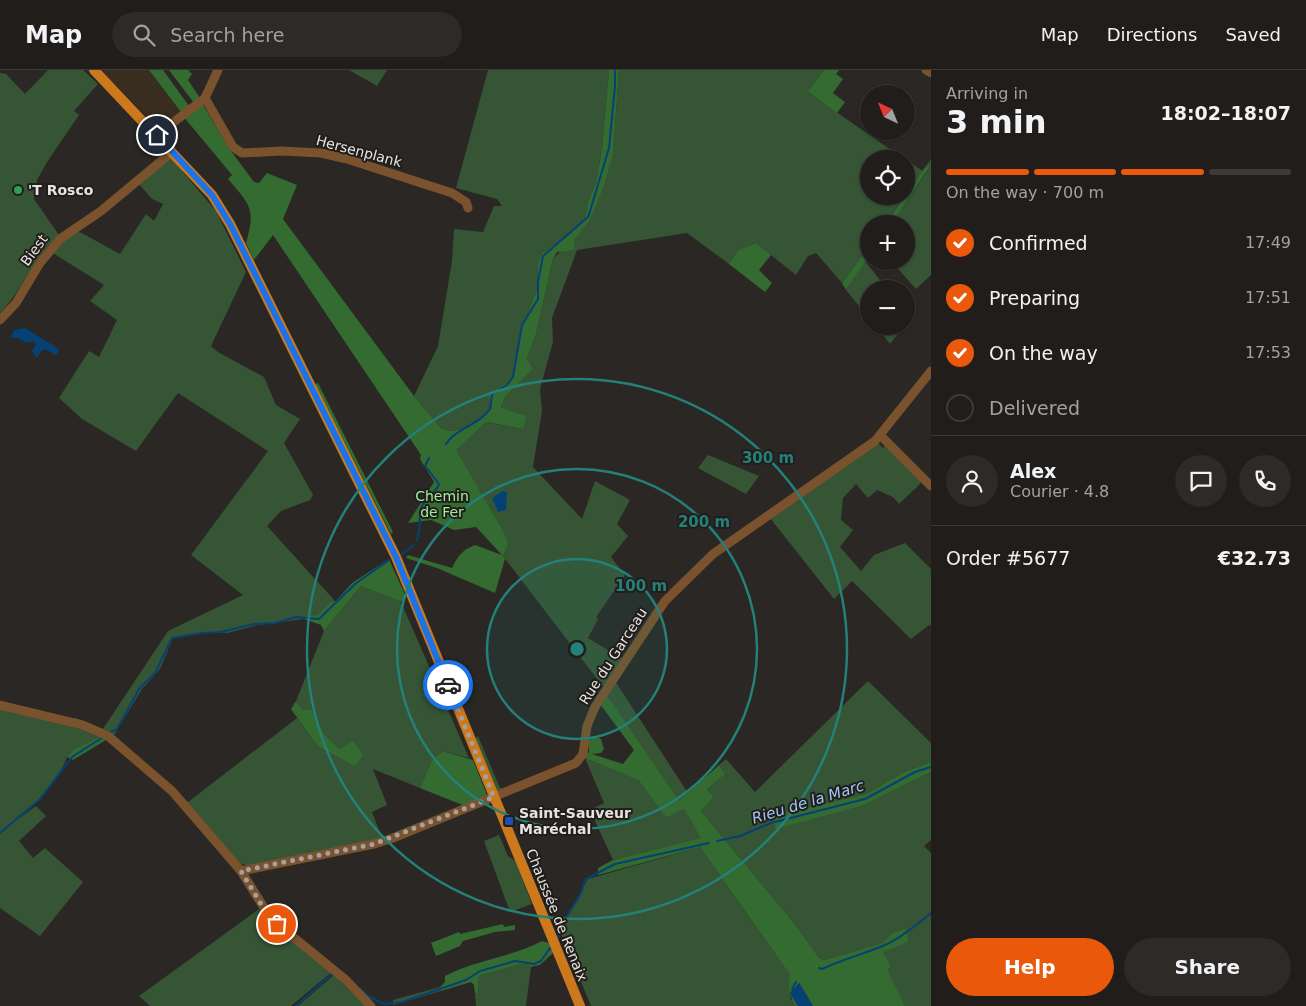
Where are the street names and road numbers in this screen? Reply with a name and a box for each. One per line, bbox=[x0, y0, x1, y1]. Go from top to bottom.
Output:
street label: Hersenplank bbox=[314, 132, 404, 170]
street label: Biest bbox=[17, 231, 51, 269]
street label: Rue du Garceau bbox=[576, 605, 650, 707]
street label: Chaussée de Renaix bbox=[523, 846, 591, 984]

